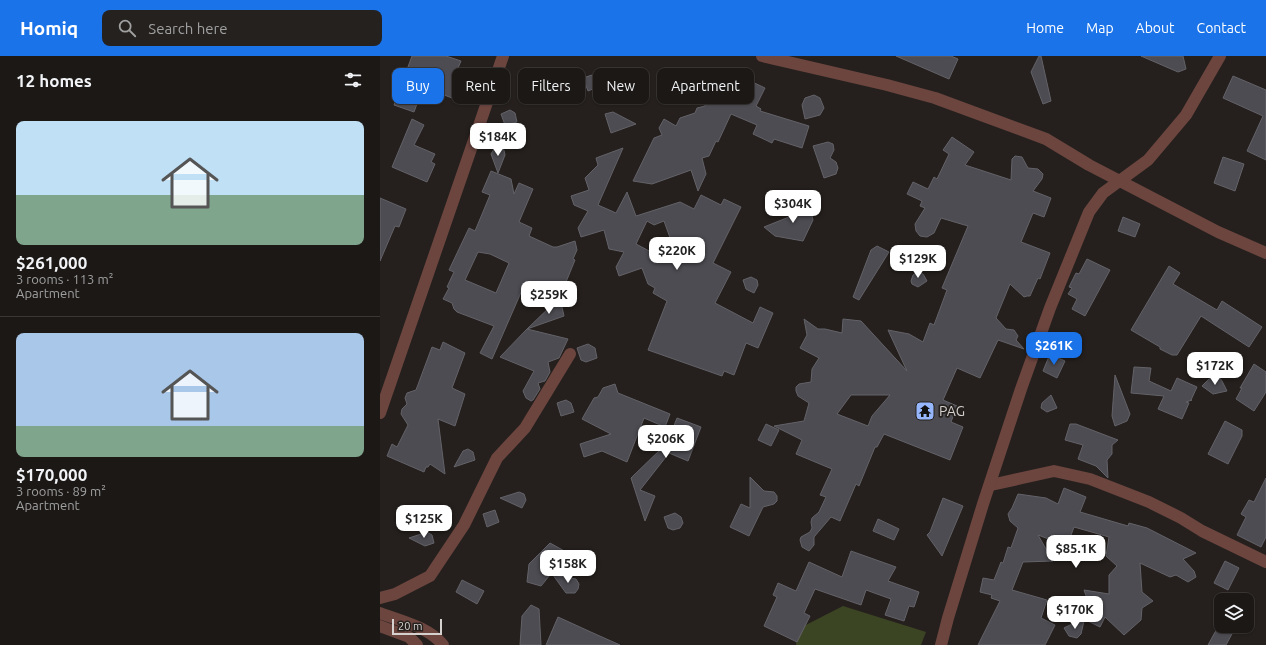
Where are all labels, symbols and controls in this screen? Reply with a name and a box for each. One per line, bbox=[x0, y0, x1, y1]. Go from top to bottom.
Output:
search box bbox=[102, 10, 382, 46]
text: Homiq bbox=[20, 17, 78, 39]
icon: search bbox=[116, 17, 138, 39]
text: Search here bbox=[148, 20, 228, 37]
text: Home bbox=[1026, 20, 1064, 36]
text: Map bbox=[1086, 20, 1114, 36]
text: About bbox=[1136, 20, 1175, 36]
text: Contact bbox=[1197, 20, 1246, 36]
chip: Buy bbox=[392, 68, 444, 104]
chip: Rent bbox=[452, 68, 510, 104]
chip: Filters bbox=[518, 68, 585, 104]
chip: New bbox=[593, 68, 649, 104]
chip: Apartment bbox=[657, 68, 754, 104]
icon: filters bbox=[342, 69, 364, 91]
text: 12 homes bbox=[16, 71, 92, 90]
pin: $184K bbox=[470, 123, 526, 157]
text: $184K bbox=[479, 129, 517, 143]
icon: home bbox=[154, 147, 226, 219]
pin: $304K bbox=[765, 190, 821, 224]
text: $304K bbox=[774, 196, 812, 210]
pin: $220K bbox=[649, 237, 705, 271]
text: $220K bbox=[658, 243, 696, 257]
pin: $129K bbox=[890, 245, 946, 279]
text: $129K bbox=[899, 251, 937, 265]
text: $261,000 bbox=[16, 253, 87, 272]
text: 3 rooms · 113 m² bbox=[16, 272, 113, 286]
pin: $259K bbox=[521, 281, 577, 315]
text: Apartment bbox=[16, 286, 80, 300]
text: $259K bbox=[530, 287, 568, 301]
pin: $261K bbox=[1026, 332, 1082, 366]
text: $261K bbox=[1035, 338, 1073, 352]
pin: $172K bbox=[1187, 352, 1243, 386]
text: $172K bbox=[1196, 358, 1234, 372]
icon: home bbox=[154, 359, 226, 431]
temple icon: PAG bbox=[914, 400, 936, 422]
place label: PAG bbox=[939, 403, 965, 419]
pin: $206K bbox=[638, 425, 694, 459]
text: $206K bbox=[647, 431, 685, 445]
text: $170,000 bbox=[16, 465, 87, 484]
text: 3 rooms · 89 m² bbox=[16, 484, 106, 498]
text: Apartment bbox=[16, 498, 80, 512]
pin: $125K bbox=[396, 505, 452, 539]
text: $125K bbox=[405, 511, 443, 525]
pin: $85.1K bbox=[1043, 535, 1109, 569]
text: $85.1K bbox=[1055, 541, 1097, 555]
pin: $158K bbox=[540, 550, 596, 584]
text: $158K bbox=[549, 556, 587, 570]
map controls bbox=[1214, 593, 1254, 633]
button: layers bbox=[1214, 593, 1254, 633]
pin: $170K bbox=[1047, 596, 1103, 630]
text: $170K bbox=[1056, 602, 1094, 616]
scale bar bbox=[392, 617, 442, 636]
text: 20 m bbox=[398, 620, 422, 632]

